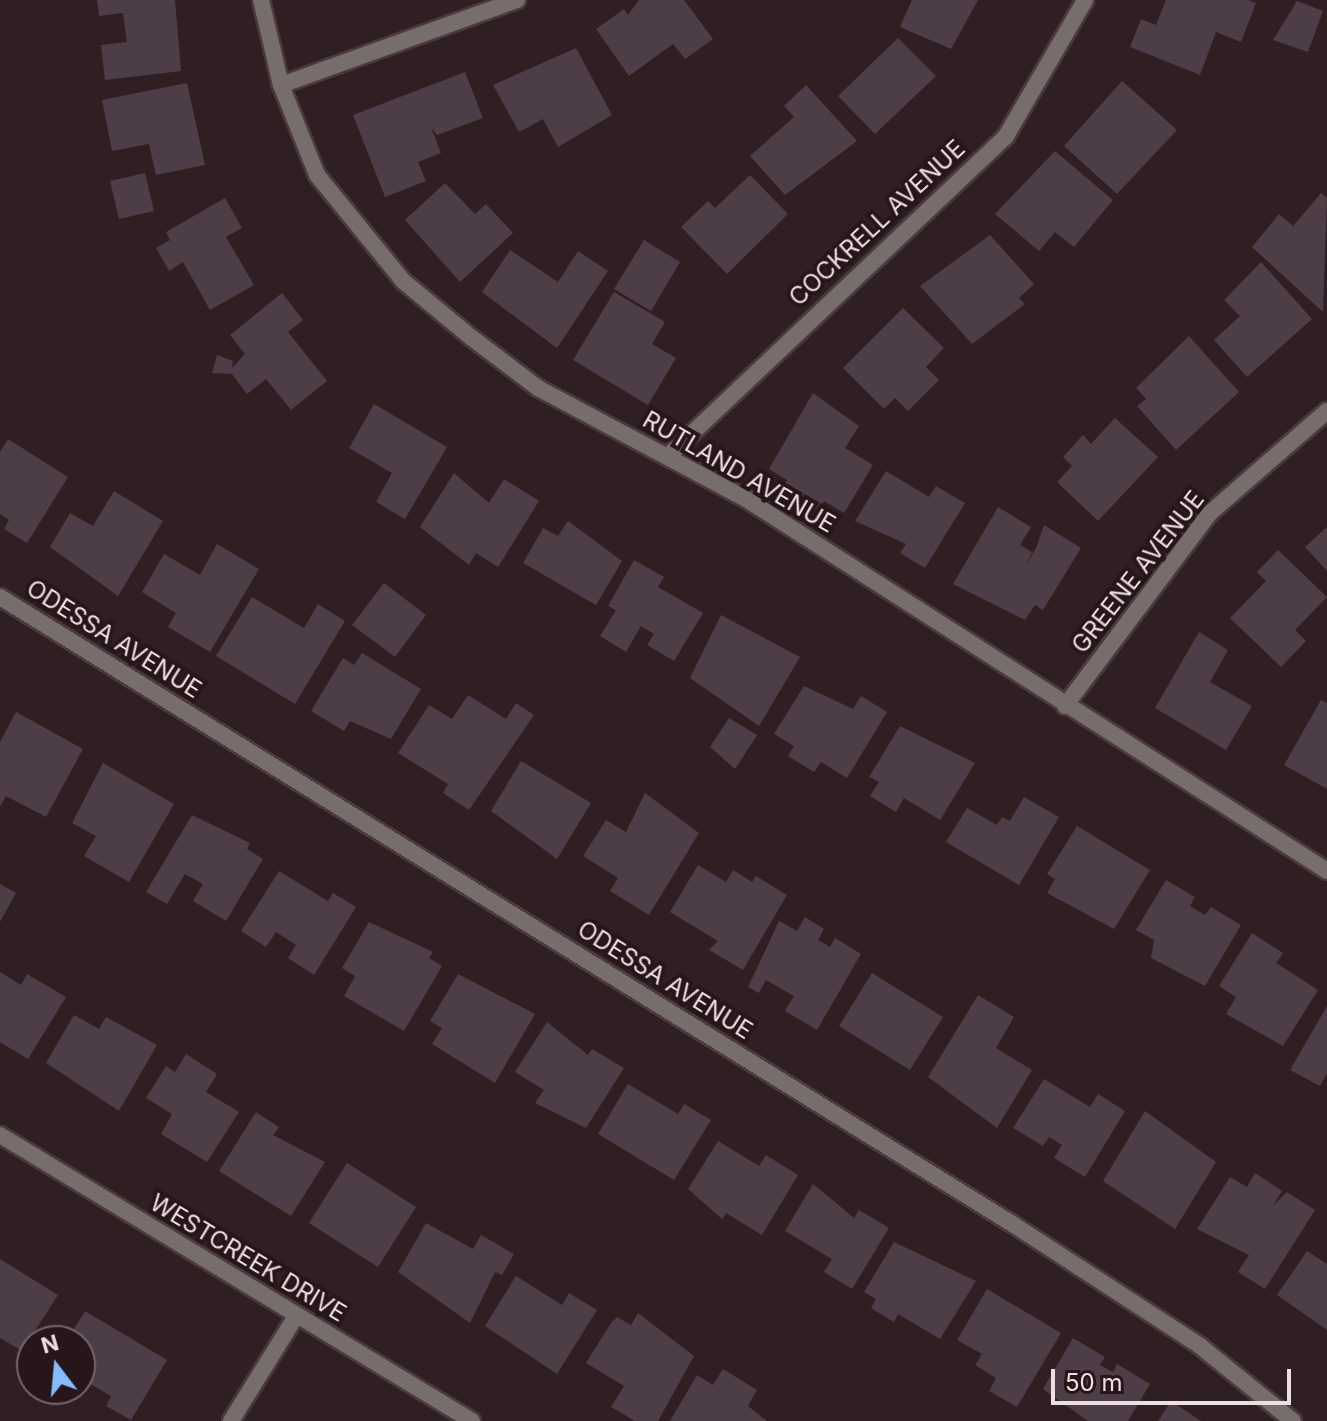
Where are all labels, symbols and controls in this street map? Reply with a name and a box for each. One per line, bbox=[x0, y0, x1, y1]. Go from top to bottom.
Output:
street label: COCKRELL AVENUE bbox=[783, 134, 971, 312]
street label: RUTLAND AVENUE bbox=[638, 405, 840, 539]
street label: GREENE AVENUE bbox=[1066, 485, 1210, 659]
street label: ODESSA AVENUE bbox=[21, 574, 207, 704]
street label: ODESSA AVENUE bbox=[572, 915, 758, 1045]
street label: WESTCREEK DRIVE bbox=[145, 1188, 351, 1328]
north arrow bbox=[16, 1325, 96, 1405]
text: N bbox=[38, 1329, 62, 1359]
scale bar bbox=[1055, 1353, 1295, 1403]
text: 50 m bbox=[1065, 1368, 1123, 1397]

